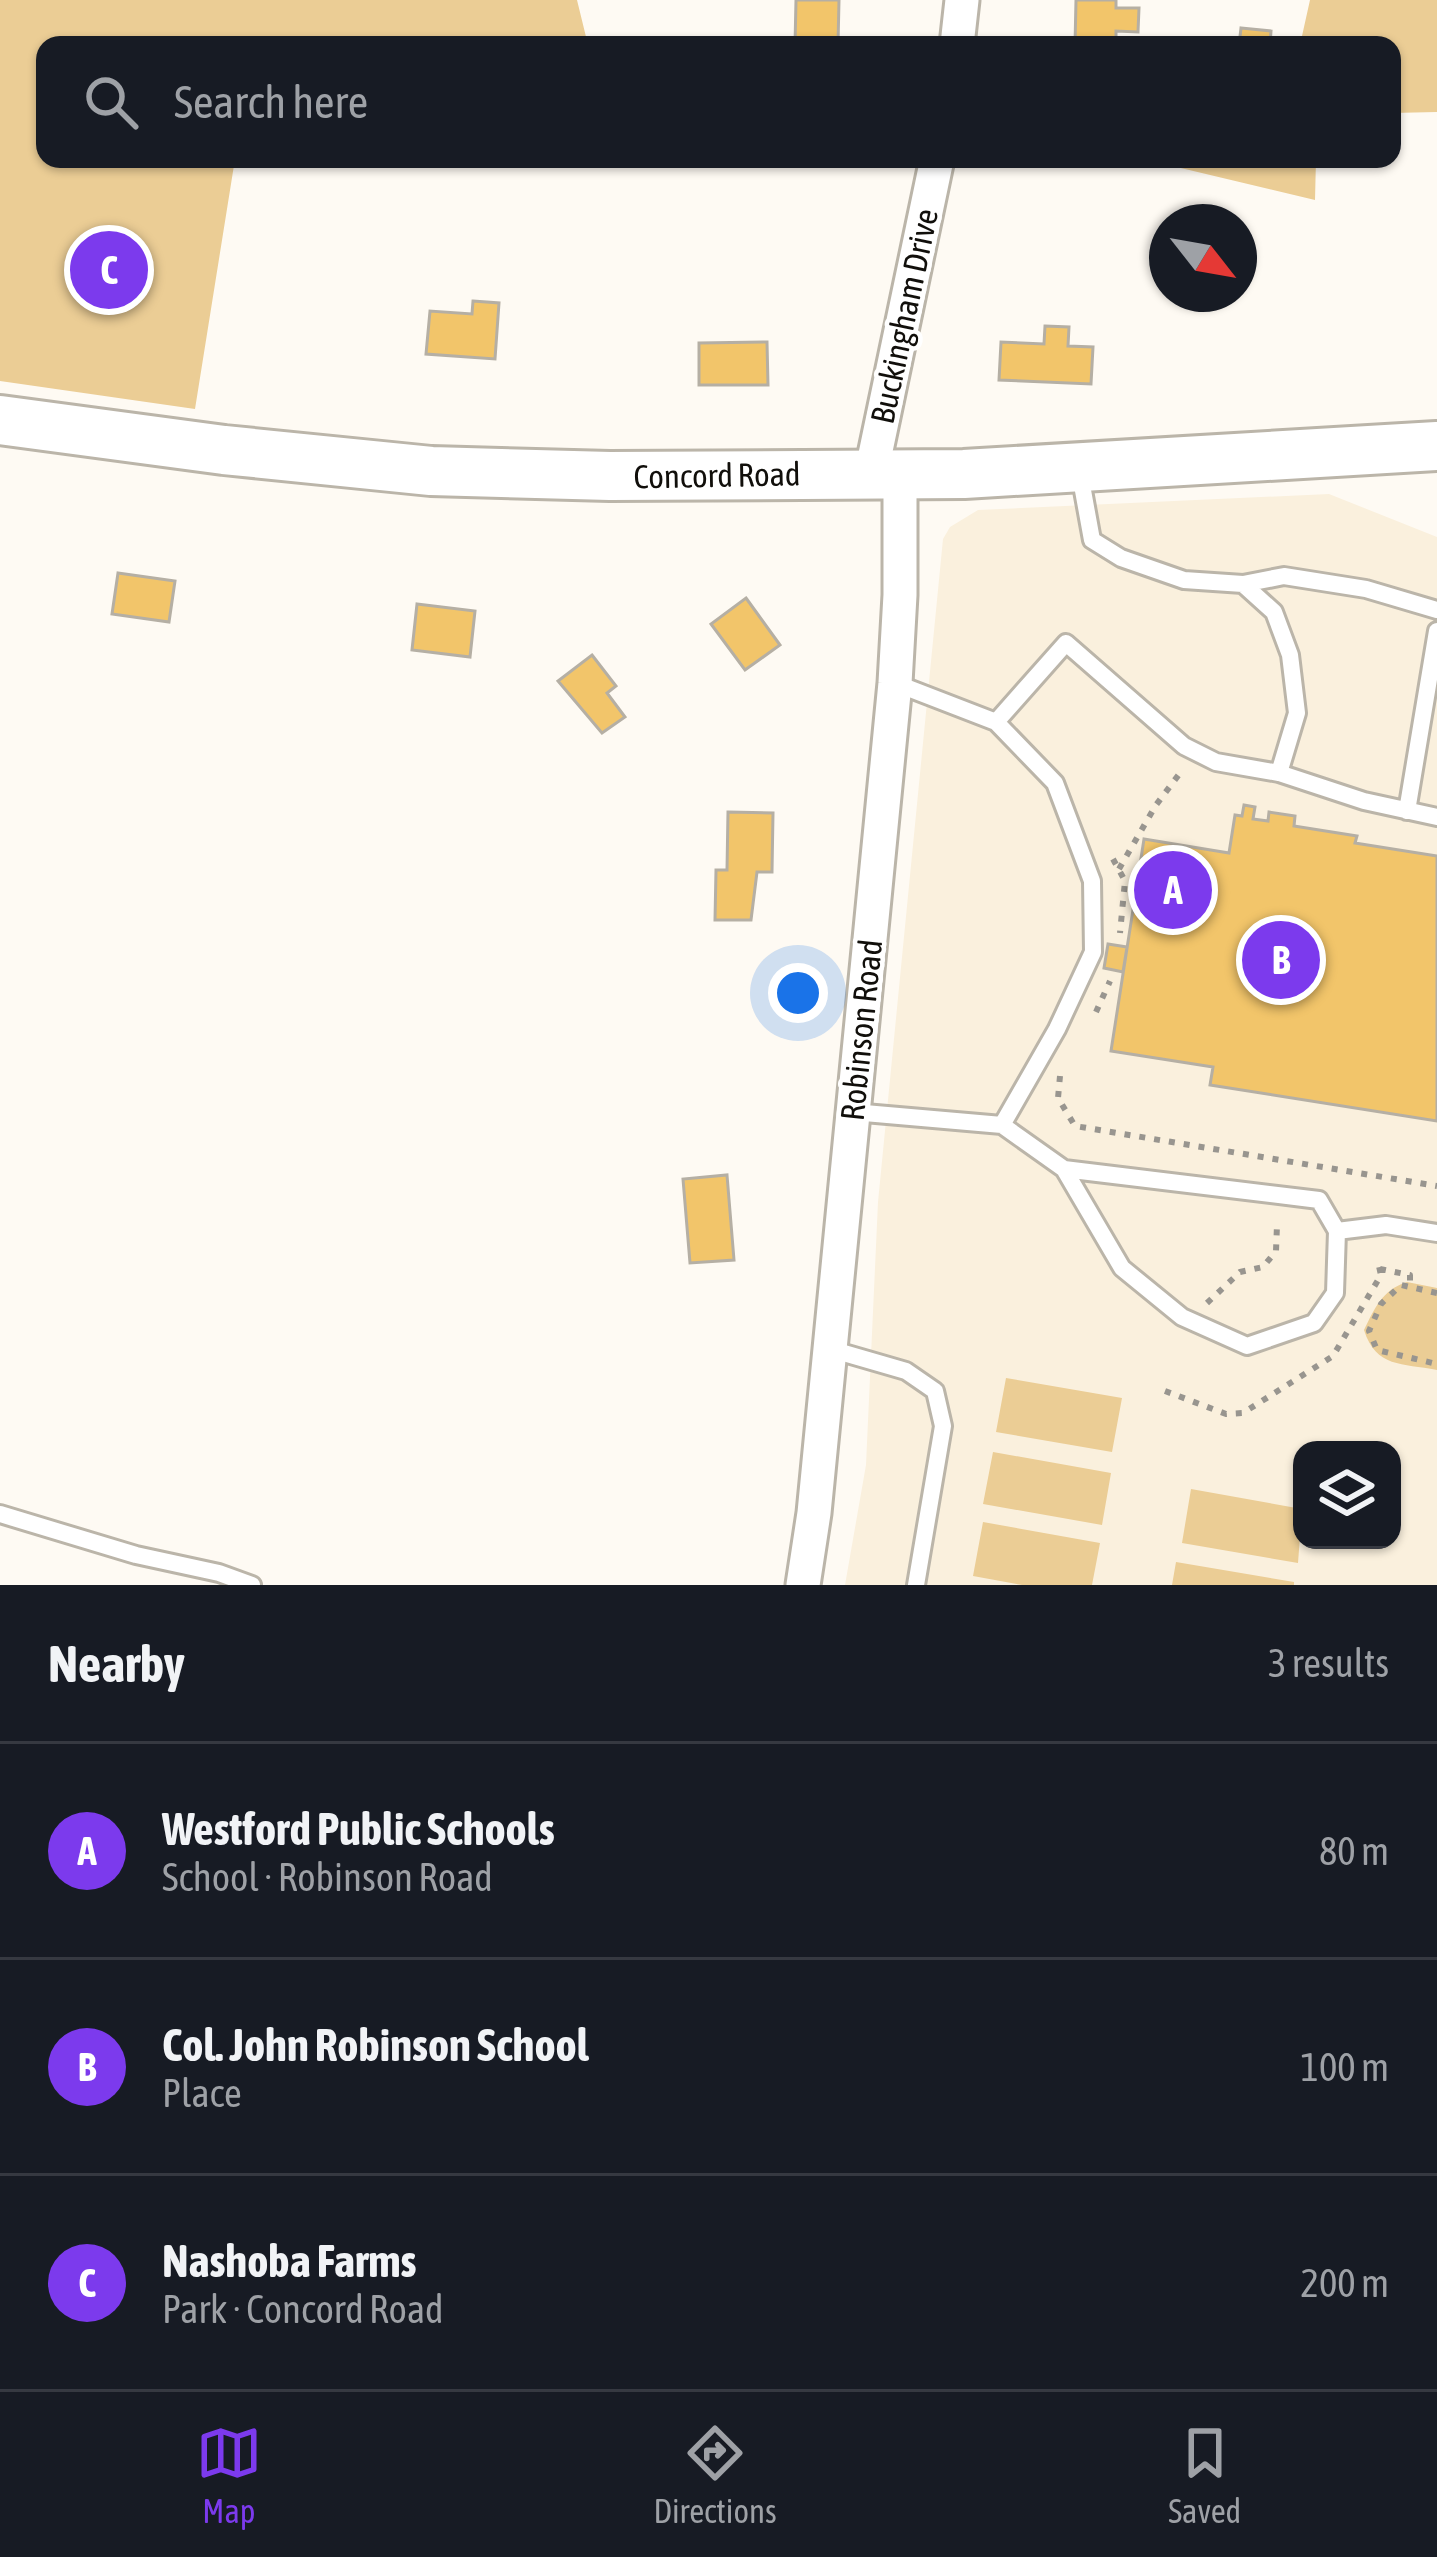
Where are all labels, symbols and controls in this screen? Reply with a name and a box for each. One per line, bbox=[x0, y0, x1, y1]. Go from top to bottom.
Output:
search box bbox=[36, 36, 1401, 168]
icon: search bbox=[78, 69, 144, 135]
text: Search here bbox=[174, 76, 368, 128]
north arrow bbox=[1149, 204, 1257, 312]
street label: Buckingham Drive bbox=[863, 205, 945, 427]
pin: C bbox=[70, 225, 148, 315]
street label: Concord Road bbox=[633, 455, 801, 495]
pin: A bbox=[1134, 845, 1212, 935]
pin: B bbox=[1242, 915, 1320, 1005]
street label: Robinson Road bbox=[833, 938, 889, 1122]
your location bbox=[768, 963, 828, 1023]
map controls bbox=[1293, 1441, 1401, 1549]
button: layers bbox=[1293, 1441, 1401, 1549]
text: Nearby bbox=[48, 1634, 185, 1693]
text: 3 results bbox=[1268, 1641, 1389, 1685]
text: Westford Public Schools bbox=[162, 1803, 555, 1855]
text: A bbox=[77, 1829, 97, 1873]
text: 80 m bbox=[1319, 1829, 1389, 1873]
text: School · Robinson Road bbox=[162, 1855, 493, 1899]
text: Col. John Robinson School bbox=[162, 2019, 589, 2071]
text: B bbox=[78, 2045, 96, 2089]
text: 100 m bbox=[1301, 2045, 1389, 2089]
text: Place bbox=[162, 2071, 242, 2115]
text: Nashoba Farms bbox=[162, 2235, 416, 2287]
text: C bbox=[78, 2261, 96, 2305]
text: 200 m bbox=[1301, 2261, 1389, 2305]
text: Park · Concord Road bbox=[162, 2287, 444, 2331]
tab: Map bbox=[196, 2420, 262, 2530]
tab: Directions bbox=[653, 2420, 777, 2530]
tab: Saved bbox=[1168, 2420, 1241, 2530]

